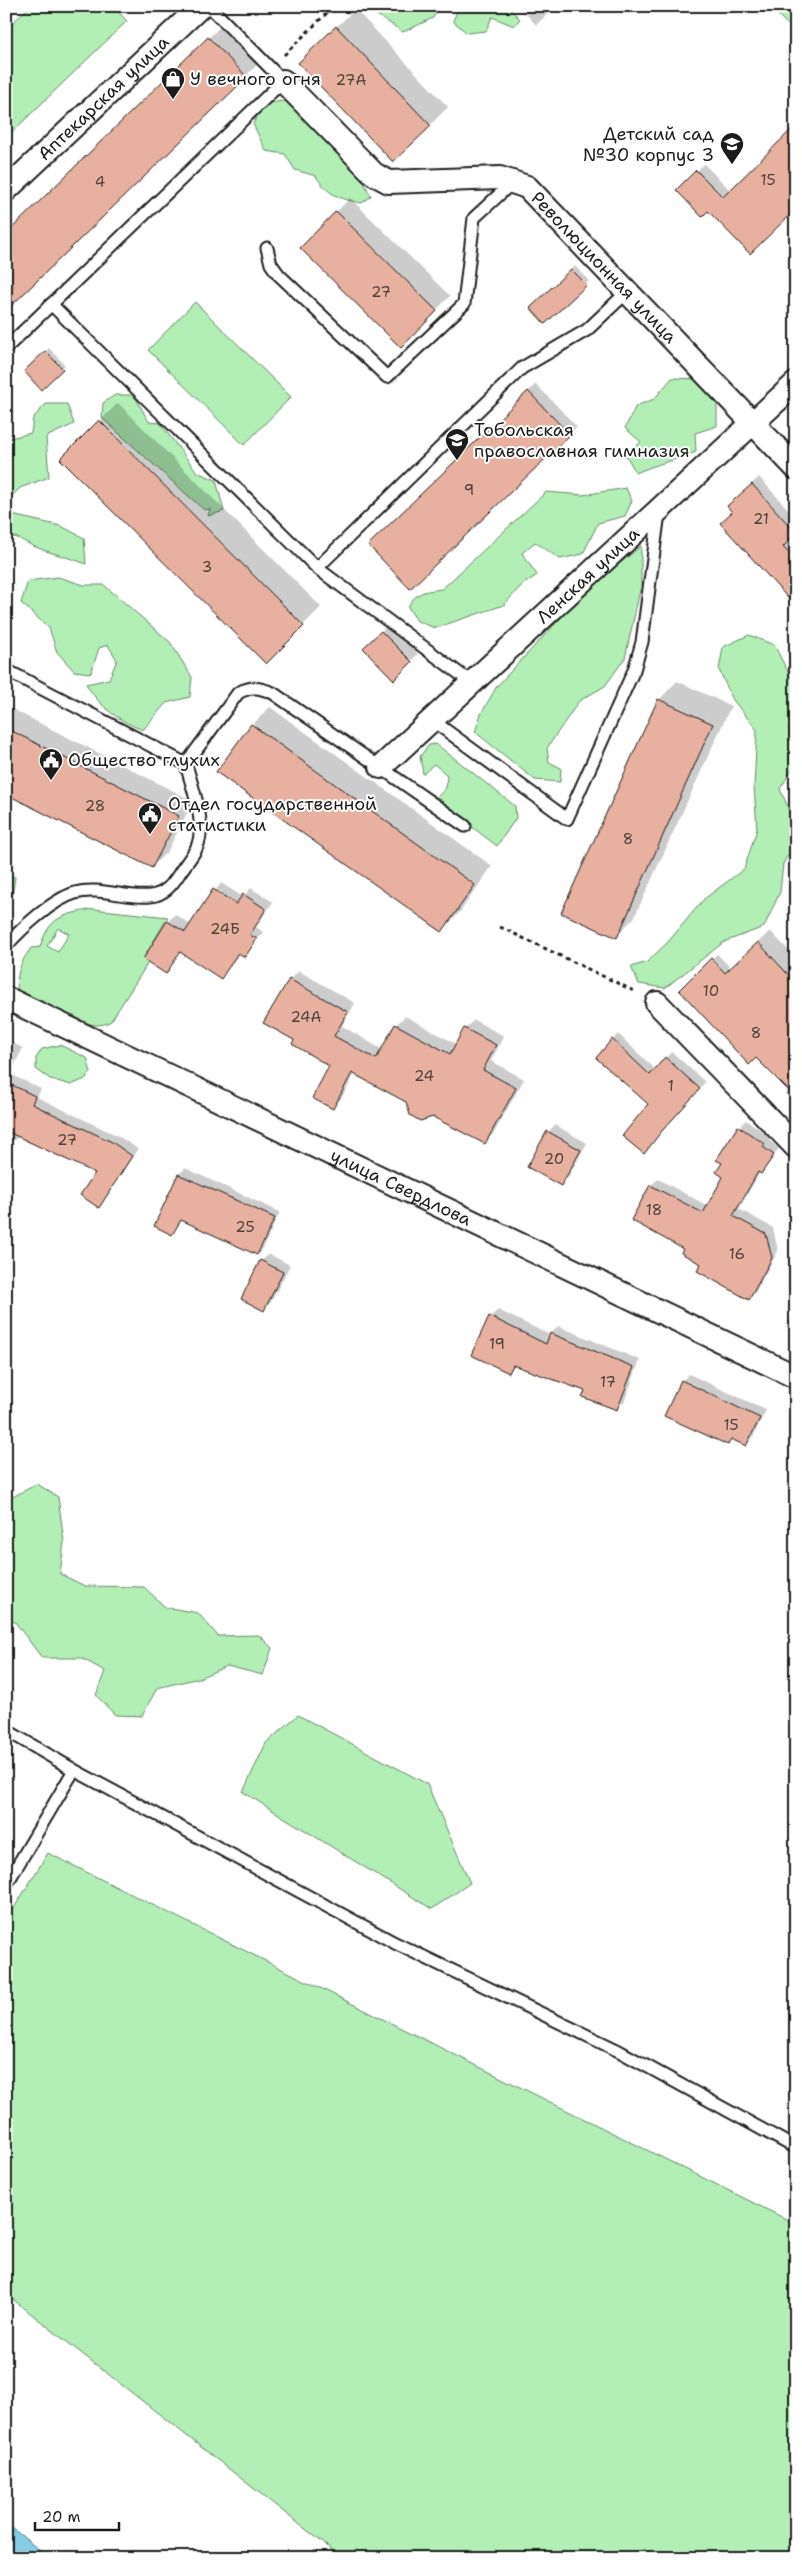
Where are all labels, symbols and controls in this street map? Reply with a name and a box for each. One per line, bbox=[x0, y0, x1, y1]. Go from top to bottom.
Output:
street label: Аптекарская улица bbox=[33, 30, 174, 166]
shop icon: У вечного огня bbox=[160, 66, 186, 100]
place label: У вечного огня bbox=[190, 67, 321, 91]
house number: 27А bbox=[336, 70, 367, 90]
place label: Детский сад №30 корпус 3 bbox=[583, 122, 715, 167]
school or university icon: Детский сад №30 корпус 3 bbox=[719, 131, 745, 165]
house number: 15 bbox=[760, 170, 776, 190]
house number: 4 bbox=[95, 172, 105, 192]
street label: Революционная улица bbox=[526, 186, 682, 349]
house number: 27 bbox=[371, 282, 391, 302]
place label: Тобольская православная гимназия bbox=[474, 418, 690, 463]
school or university icon: Тобольская православная гимназия bbox=[444, 427, 470, 461]
house number: 9 bbox=[464, 480, 474, 500]
house number: 21 bbox=[753, 509, 769, 529]
street label: Ленская улица bbox=[531, 522, 645, 629]
house number: 3 bbox=[202, 557, 212, 577]
public building icon: Общество глухих bbox=[38, 747, 64, 781]
place label: Общество глухих bbox=[68, 748, 220, 772]
place label: Отдел государственной статистики bbox=[168, 792, 377, 837]
house number: 28 bbox=[85, 796, 105, 816]
public building icon: Отдел государственной статистики bbox=[137, 801, 163, 835]
house number: 8 bbox=[623, 829, 633, 849]
house number: 24Б bbox=[210, 919, 240, 939]
house number: 10 bbox=[703, 981, 719, 1001]
house number: 24А bbox=[291, 1007, 322, 1027]
house number: 8 bbox=[751, 1023, 761, 1043]
house number: 24 bbox=[414, 1066, 434, 1086]
house number: 1 bbox=[668, 1076, 674, 1096]
house number: 27 bbox=[57, 1130, 77, 1150]
street label: улица Свердлова bbox=[326, 1143, 475, 1232]
house number: 20 bbox=[544, 1149, 564, 1169]
house number: 18 bbox=[646, 1200, 662, 1220]
house number: 25 bbox=[235, 1217, 255, 1237]
house number: 16 bbox=[729, 1244, 745, 1264]
house number: 19 bbox=[489, 1334, 505, 1354]
house number: 17 bbox=[600, 1372, 616, 1392]
house number: 15 bbox=[723, 1415, 739, 1435]
scale bar bbox=[35, 2499, 119, 2531]
text: 20 m bbox=[42, 2507, 81, 2527]

